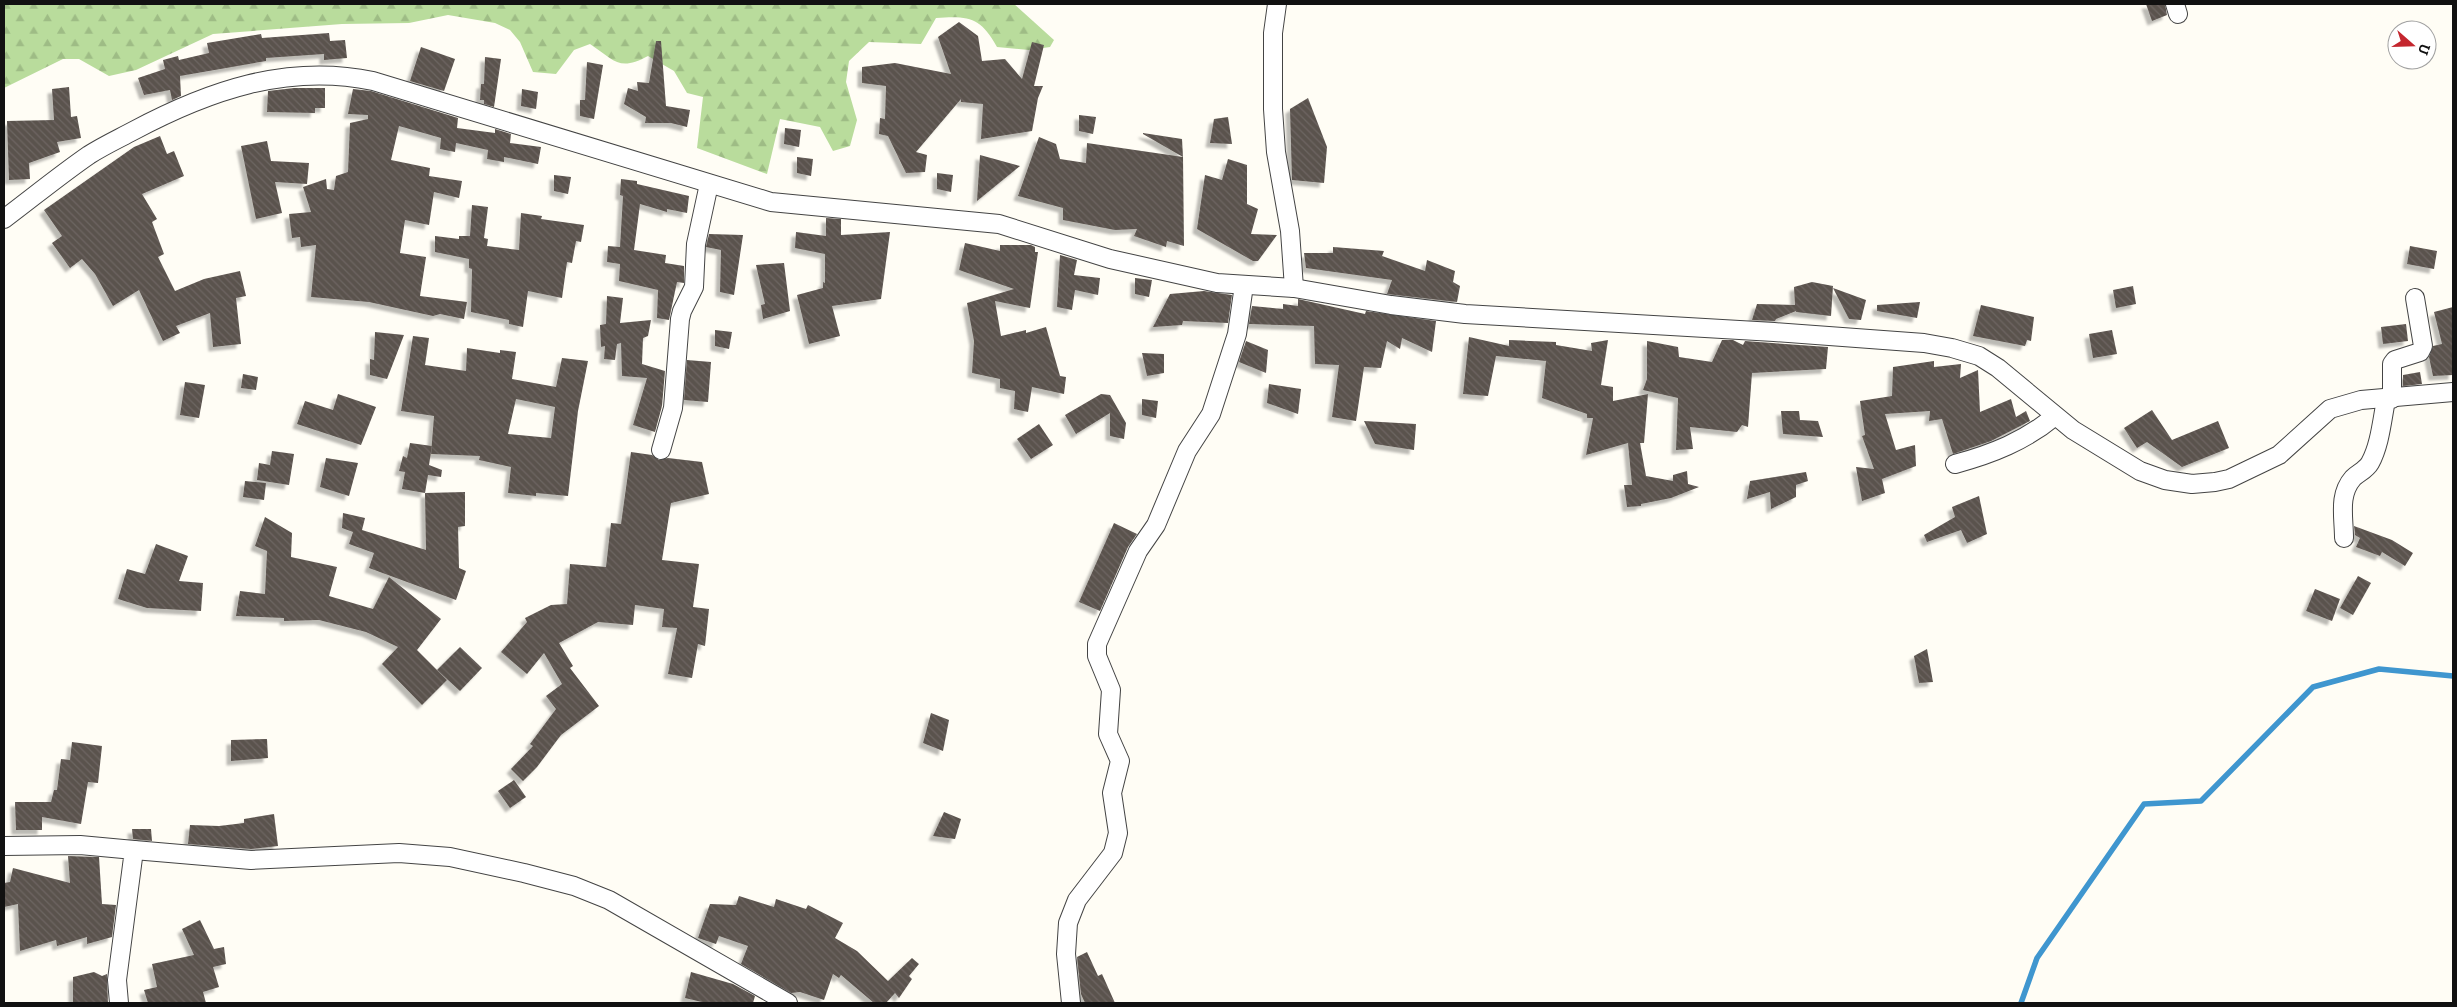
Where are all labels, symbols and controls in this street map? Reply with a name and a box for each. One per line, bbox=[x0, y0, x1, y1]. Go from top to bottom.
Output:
north arrow bbox=[2387, 20, 2437, 70]
text: U bbox=[2414, 41, 2434, 58]

